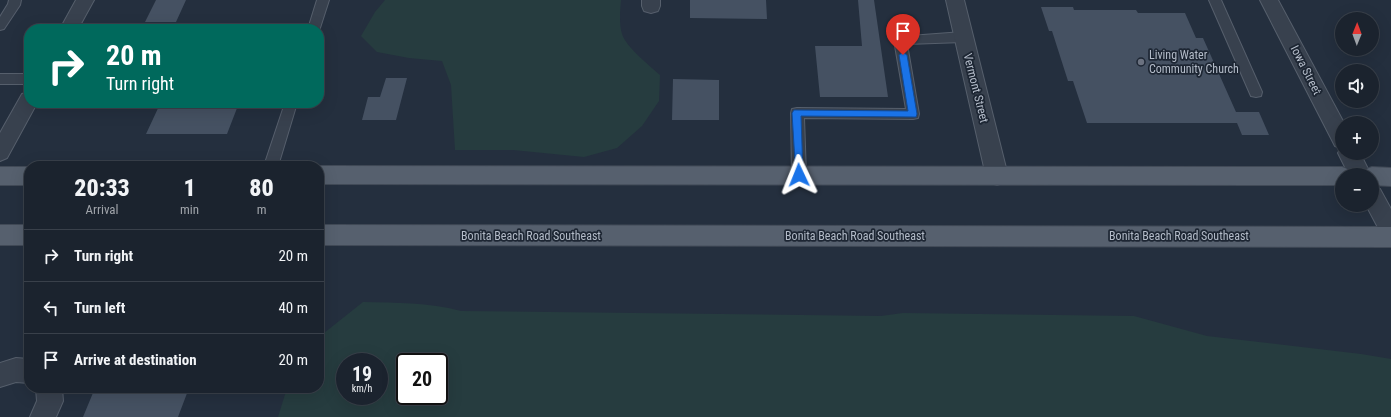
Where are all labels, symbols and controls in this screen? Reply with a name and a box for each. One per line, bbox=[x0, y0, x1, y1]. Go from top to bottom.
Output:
north arrow bbox=[1335, 12, 1379, 56]
map controls bbox=[1335, 12, 1379, 212]
pin bbox=[886, 14, 920, 55]
icon: arrive bbox=[892, 20, 914, 42]
text: 20 m bbox=[106, 39, 162, 72]
icon: right bbox=[40, 40, 92, 92]
street label: Iowa Street bbox=[1288, 43, 1325, 97]
place label: Living Water Community Church bbox=[1149, 48, 1239, 76]
street label: Vermont Street bbox=[961, 52, 991, 125]
marker: Living Water Community Church bbox=[1136, 57, 1146, 67]
button: sound bbox=[1335, 64, 1379, 108]
text: Turn right bbox=[106, 73, 174, 94]
button: + bbox=[1335, 116, 1379, 160]
position arrow bbox=[778, 154, 820, 196]
button: − bbox=[1335, 168, 1379, 212]
text: 20:33 bbox=[74, 174, 130, 202]
text: 1 bbox=[183, 174, 196, 202]
text: 80 bbox=[249, 174, 274, 202]
text: Arrival bbox=[85, 202, 119, 217]
text: min bbox=[180, 202, 199, 217]
text: m bbox=[257, 202, 266, 217]
street label: Bonita Beach Road Southeast bbox=[461, 229, 601, 243]
street label: Bonita Beach Road Southeast bbox=[785, 229, 925, 243]
street label: Bonita Beach Road Southeast bbox=[1109, 229, 1249, 243]
icon: right bbox=[40, 245, 62, 267]
text: Turn right bbox=[74, 247, 133, 265]
text: 20 m bbox=[278, 247, 308, 265]
icon: left bbox=[40, 297, 62, 319]
text: Turn left bbox=[74, 299, 125, 317]
text: 40 m bbox=[278, 299, 308, 317]
icon: arrive bbox=[40, 349, 62, 371]
text: Arrive at destination bbox=[74, 351, 197, 369]
text: 20 m bbox=[278, 351, 308, 369]
speed limit sign: 20 bbox=[396, 353, 448, 405]
text: 19 bbox=[352, 362, 372, 386]
text: km/h bbox=[352, 383, 372, 394]

